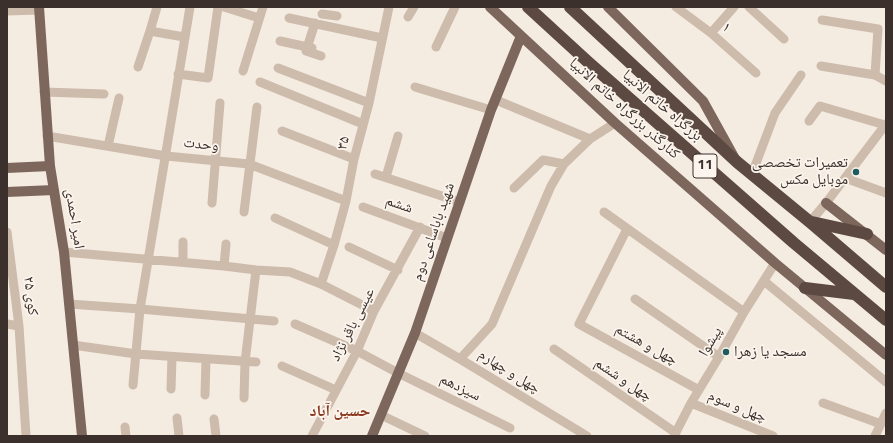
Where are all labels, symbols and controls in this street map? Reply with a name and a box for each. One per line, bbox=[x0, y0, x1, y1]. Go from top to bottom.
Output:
street label: ۱ bbox=[718, 19, 734, 37]
street label: کنارگذر بزرگراه خاتم الانبیا bbox=[565, 55, 683, 163]
street label: بزرگراه خاتم الانبیا bbox=[618, 66, 706, 146]
street label: وحدت bbox=[183, 134, 219, 156]
street label: ۳۵ bbox=[334, 134, 354, 152]
road number: 11 bbox=[693, 154, 717, 178]
place label: تعمیرات تخصصی موبایل مکس bbox=[752, 154, 848, 189]
marker: تعمیرات تخصصی موبایل مکس bbox=[851, 167, 861, 177]
street label: شهید باباساعی دوم bbox=[409, 181, 459, 283]
street label: امیر احمدی bbox=[60, 188, 88, 250]
street label: ششم bbox=[383, 192, 415, 218]
street label: کوی ۲۵ bbox=[19, 275, 41, 317]
street label: عیسی باقر نژاد bbox=[327, 285, 379, 365]
street label: چهل و هشتم bbox=[612, 320, 680, 370]
street label: پیشوا bbox=[695, 324, 727, 360]
place label: مسجد یا زهرا bbox=[734, 343, 806, 361]
street label: چهل و چهارم bbox=[475, 346, 543, 398]
marker: مسجد یا زهرا bbox=[721, 347, 731, 357]
street label: چهل و ششم bbox=[591, 354, 655, 406]
street label: سیزدهم bbox=[437, 370, 483, 406]
street label: چهل و سوم bbox=[705, 387, 769, 427]
district label: حسین آباد bbox=[310, 402, 370, 422]

